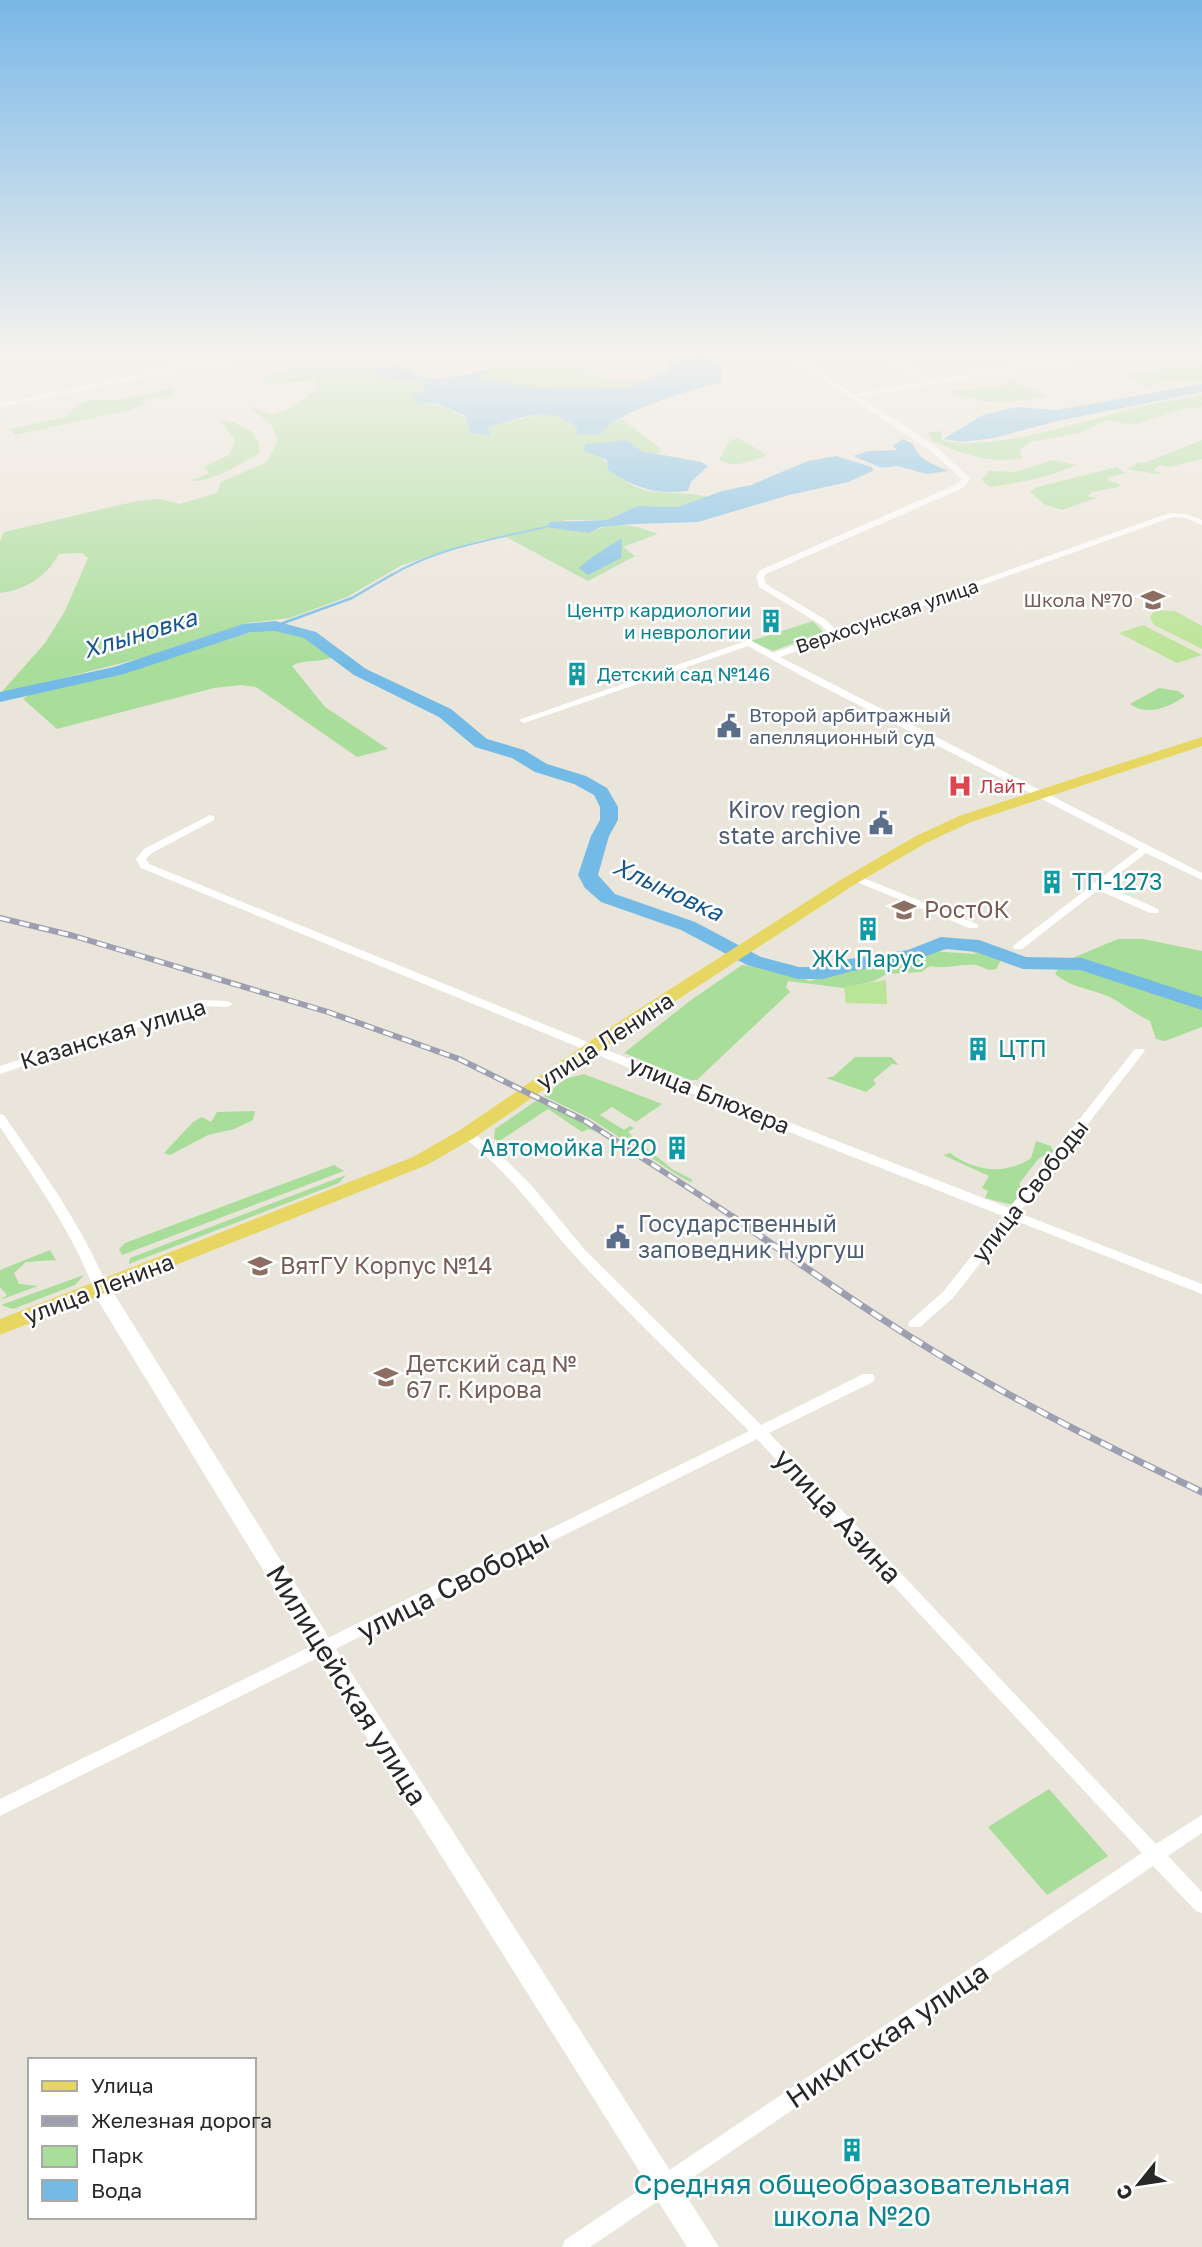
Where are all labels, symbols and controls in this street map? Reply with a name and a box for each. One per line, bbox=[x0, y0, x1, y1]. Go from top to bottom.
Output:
street label: Верхосунская улица bbox=[792, 573, 981, 658]
school or university icon: Школа №70 bbox=[1139, 586, 1167, 614]
place label: Школа №70 bbox=[1024, 588, 1133, 611]
place label: Центр кардиологии и неврологии bbox=[567, 598, 751, 643]
water label: Хлыновка bbox=[79, 601, 201, 664]
building icon: Центр кардиологии и неврологии bbox=[757, 607, 785, 635]
building icon: Детский сад №146 bbox=[563, 660, 591, 688]
place label: Детский сад №146 bbox=[597, 662, 770, 685]
place label: Второй арбитражный апелляционный суд bbox=[749, 703, 951, 748]
public building icon: Второй арбитражный апелляционный суд bbox=[715, 712, 743, 740]
hospital icon: Лайт bbox=[946, 772, 974, 800]
place label: Лайт bbox=[980, 774, 1025, 797]
place label: Kirov region state archive bbox=[718, 795, 861, 849]
public building icon: Kirov region state archive bbox=[867, 809, 895, 837]
water label: Хлыновка bbox=[609, 851, 729, 927]
place label: ТП-1273 bbox=[1072, 867, 1162, 895]
building icon: ТП-1273 bbox=[1038, 868, 1066, 896]
place label: РостОК bbox=[924, 895, 1010, 923]
school or university icon: РостОК bbox=[890, 896, 918, 924]
building icon: ЖК Парус bbox=[854, 915, 882, 943]
place label: ЖК Парус bbox=[812, 944, 924, 972]
street label: улица Ленина bbox=[531, 985, 678, 1095]
street label: Казанская улица bbox=[16, 991, 209, 1075]
place label: ЦТП bbox=[998, 1034, 1047, 1062]
building icon: ЦТП bbox=[964, 1035, 992, 1063]
street label: улица Блюхера bbox=[625, 1049, 794, 1139]
street label: улица Свободы bbox=[965, 1113, 1094, 1267]
place label: Автомойка H2O bbox=[480, 1133, 657, 1161]
building icon: Автомойка H2O bbox=[663, 1134, 691, 1162]
place label: Государственный заповедник Нургуш bbox=[638, 1209, 865, 1263]
public building icon: Государственный заповедник Нургуш bbox=[604, 1223, 632, 1251]
street label: улица Ленина bbox=[20, 1247, 177, 1329]
place label: ВятГУ Корпус №14 bbox=[280, 1251, 493, 1279]
school or university icon: ВятГУ Корпус №14 bbox=[246, 1252, 274, 1280]
place label: Детский сад № 67 г. Кирова bbox=[406, 1349, 577, 1403]
school or university icon: Детский сад № 67 г. Кирова bbox=[372, 1363, 400, 1391]
street label: улица Азина bbox=[768, 1441, 909, 1590]
street label: улица Свободы bbox=[351, 1522, 554, 1647]
street label: Милицейская улица bbox=[260, 1558, 435, 1811]
street label: Никитская улица bbox=[779, 1955, 994, 2114]
legend bbox=[28, 2058, 256, 2219]
text: Улица bbox=[91, 2072, 154, 2098]
text: Железная дорога bbox=[91, 2107, 272, 2133]
building icon: Средняя общеобразовательная школа №20 bbox=[838, 2136, 866, 2164]
text: Парк bbox=[91, 2142, 144, 2168]
north arrow bbox=[1104, 2149, 1174, 2219]
place label: Средняя общеобразовательная школа №20 bbox=[633, 2167, 1071, 2232]
text: Вода bbox=[91, 2177, 142, 2203]
text: С bbox=[1111, 2181, 1137, 2204]

